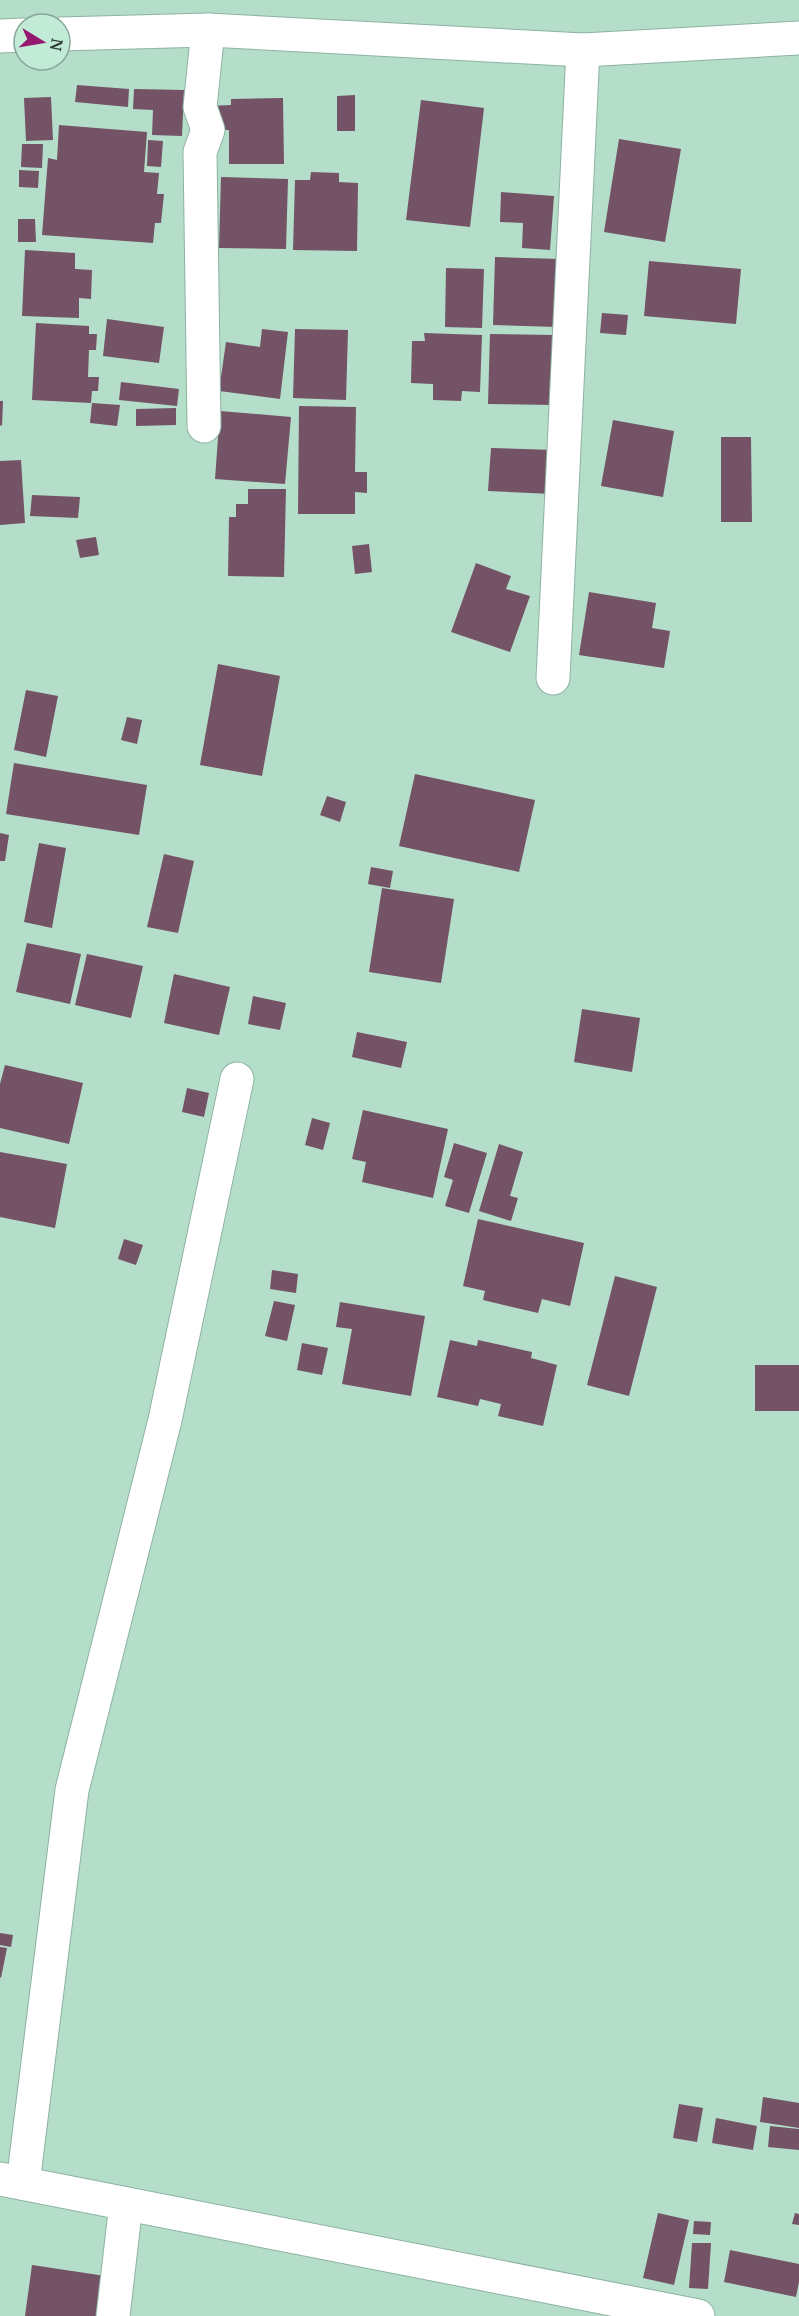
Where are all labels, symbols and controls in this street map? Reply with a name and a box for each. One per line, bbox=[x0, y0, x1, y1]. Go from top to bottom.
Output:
north arrow bbox=[12, 12, 72, 72]
text: N bbox=[45, 37, 69, 53]

